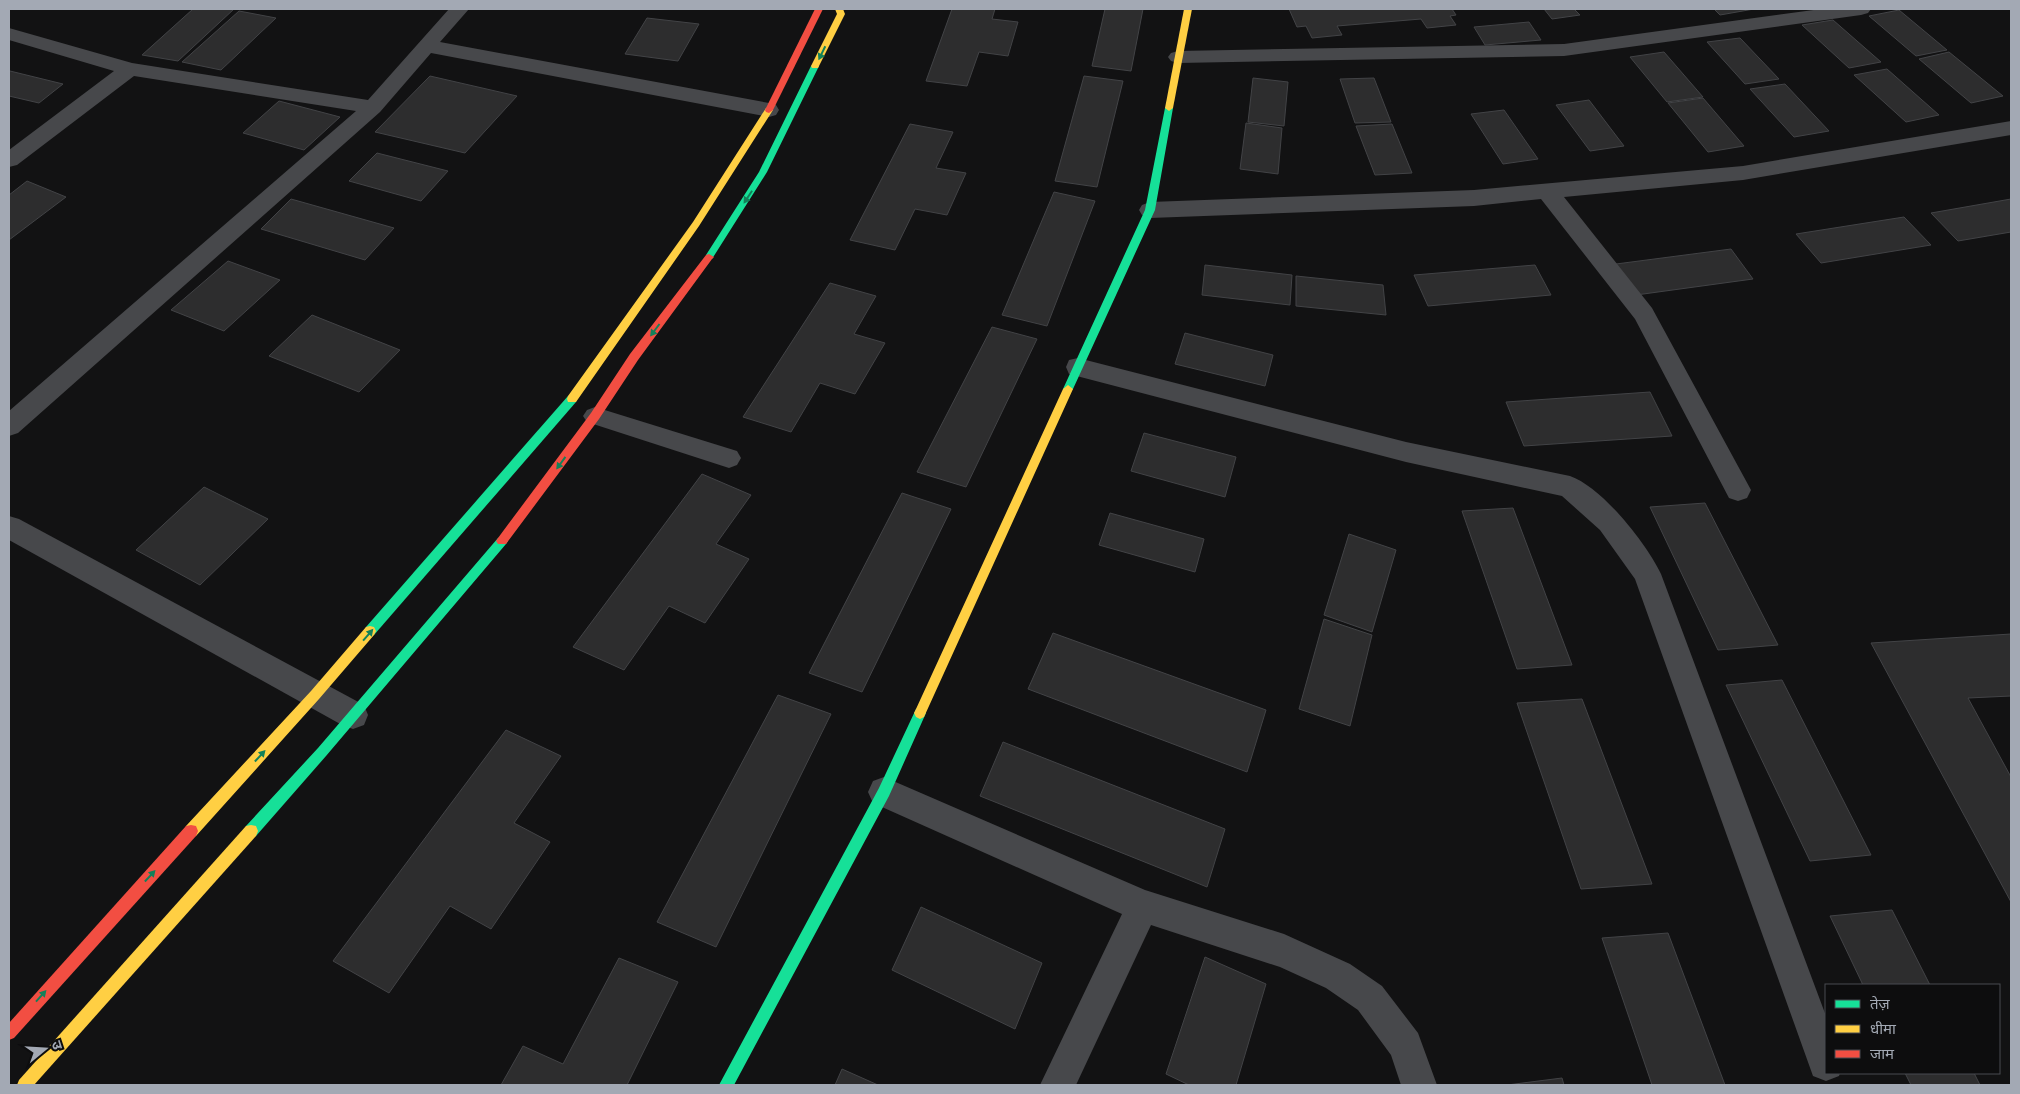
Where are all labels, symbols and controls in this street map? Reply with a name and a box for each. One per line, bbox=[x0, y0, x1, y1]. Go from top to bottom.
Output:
one-way arrow bbox=[818, 45, 826, 60]
one-way arrow bbox=[743, 190, 752, 203]
one-way arrow bbox=[649, 323, 660, 336]
one-way arrow bbox=[556, 456, 566, 470]
one-way arrow bbox=[362, 629, 374, 641]
one-way arrow bbox=[254, 750, 266, 762]
one-way arrow bbox=[144, 870, 156, 882]
legend bbox=[1825, 984, 2000, 1074]
one-way arrow bbox=[35, 991, 47, 1003]
text: तेज़ bbox=[1870, 994, 1891, 1015]
text: धीमा bbox=[1870, 1019, 1897, 1040]
north arrow bbox=[20, 1024, 70, 1074]
text: उ bbox=[46, 1038, 67, 1053]
text: जाम bbox=[1870, 1044, 1895, 1065]

